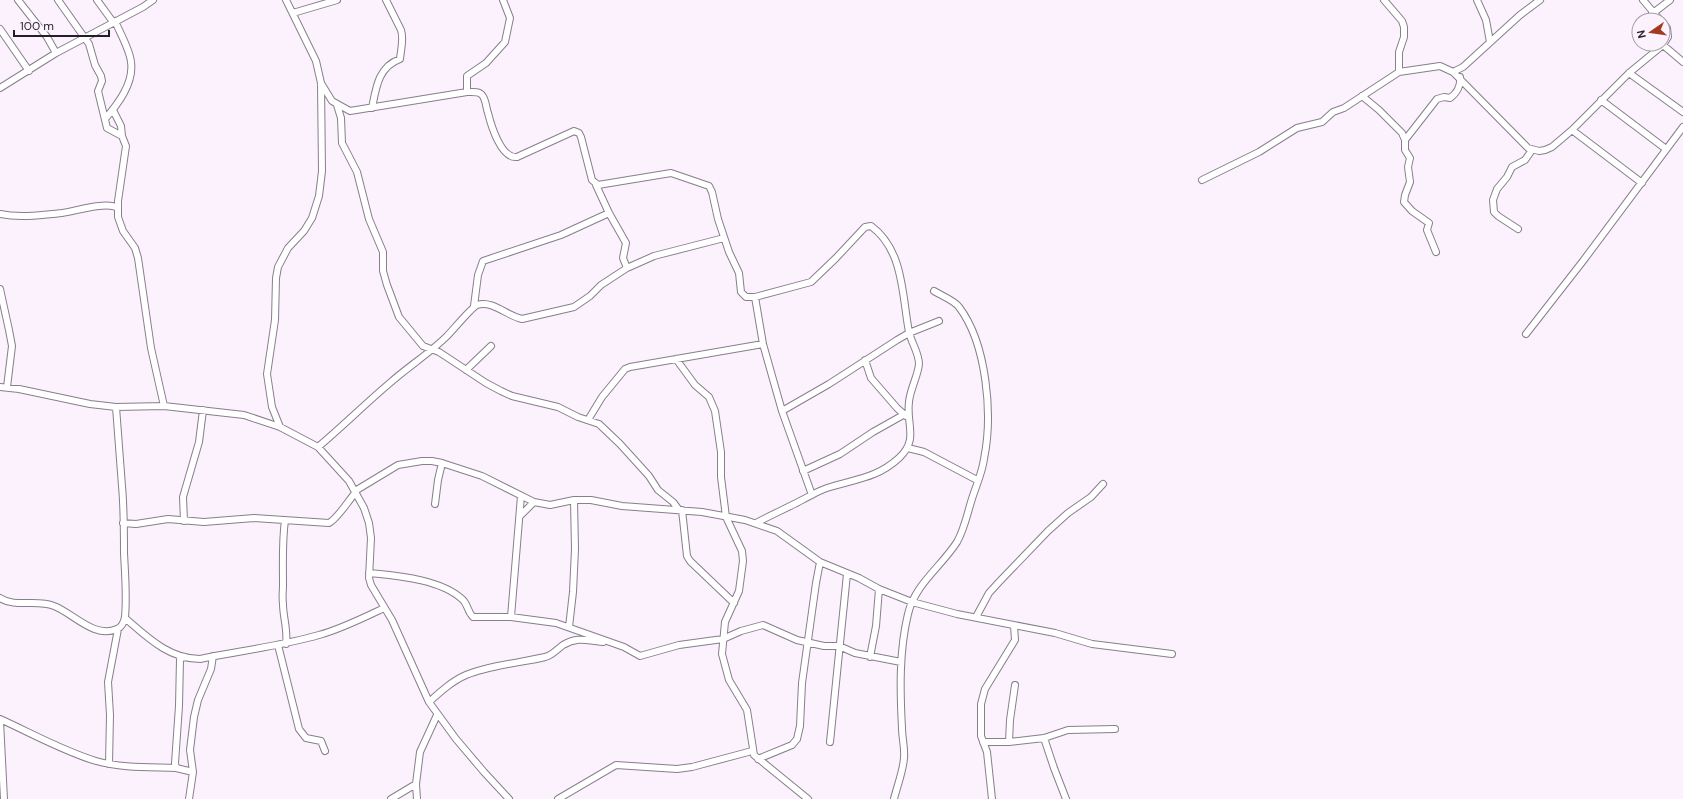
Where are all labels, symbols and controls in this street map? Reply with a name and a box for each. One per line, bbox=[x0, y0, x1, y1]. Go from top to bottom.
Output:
scale bar bbox=[14, 12, 109, 38]
north arrow bbox=[1631, 12, 1671, 52]
text: 100 m bbox=[20, 18, 54, 34]
text: N bbox=[1634, 29, 1649, 40]

